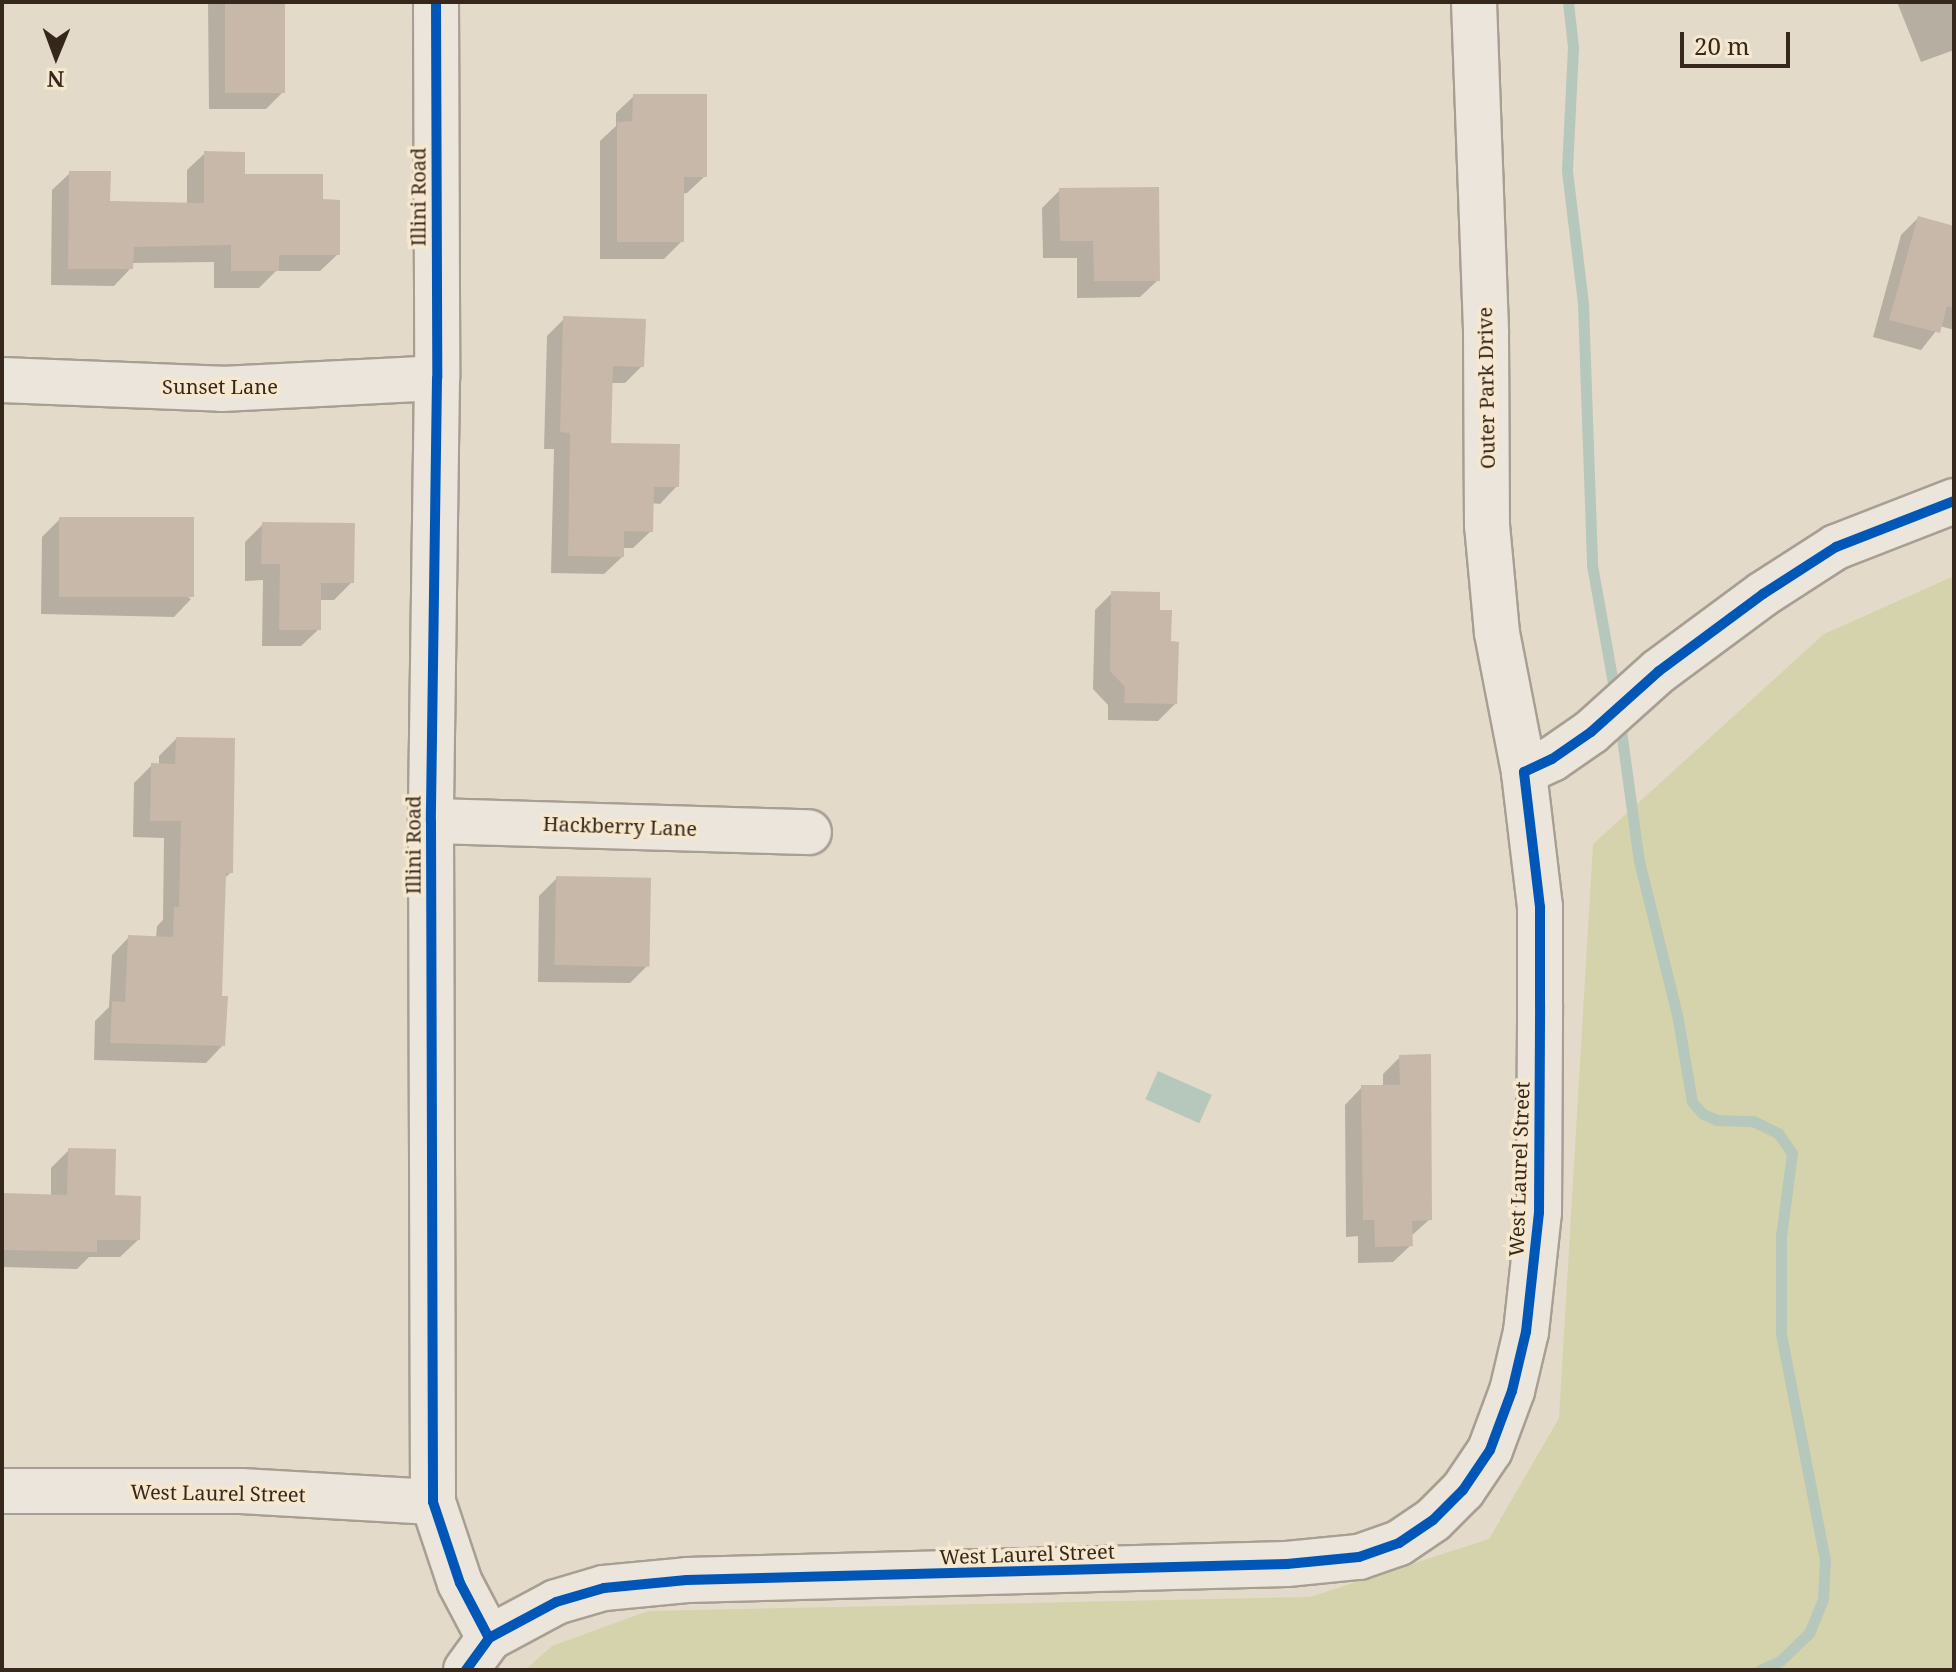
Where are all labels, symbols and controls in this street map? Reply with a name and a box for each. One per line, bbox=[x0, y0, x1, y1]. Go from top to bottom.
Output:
north arrow bbox=[16, 16, 96, 96]
scale bar bbox=[1684, 16, 1794, 66]
text: 20 m bbox=[1694, 29, 1750, 62]
text: N bbox=[47, 65, 65, 95]
street label: Illini Road bbox=[406, 148, 430, 246]
street label: Outer Park Drive bbox=[1473, 307, 1499, 469]
street label: Sunset Lane bbox=[162, 374, 278, 398]
street label: Illini Road bbox=[401, 796, 425, 894]
street label: Hackberry Lane bbox=[542, 811, 698, 841]
street label: West Laurel Street bbox=[1504, 1081, 1534, 1257]
street label: West Laurel Street bbox=[130, 1479, 306, 1507]
street label: West Laurel Street bbox=[939, 1539, 1115, 1569]

